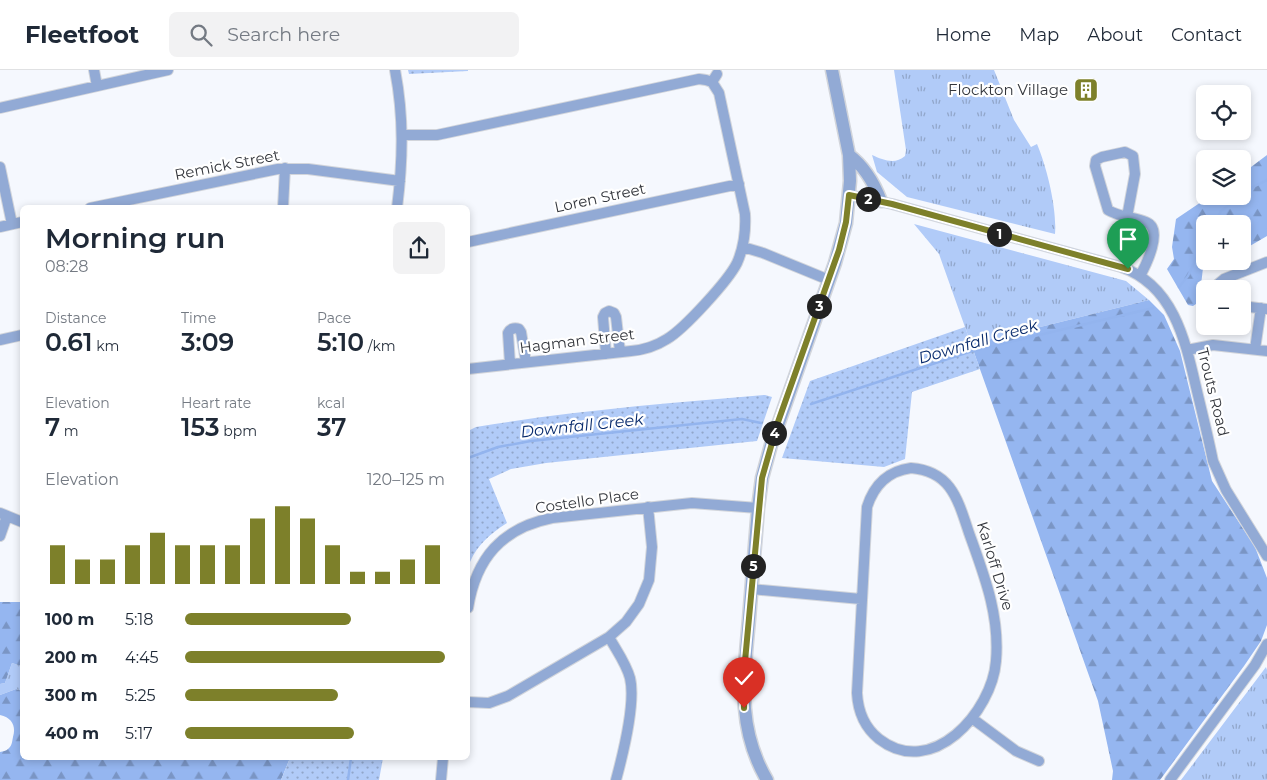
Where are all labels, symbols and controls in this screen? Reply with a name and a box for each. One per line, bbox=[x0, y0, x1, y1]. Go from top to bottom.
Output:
search box bbox=[169, 12, 519, 57]
text: Fleetfoot bbox=[25, 20, 139, 49]
icon: search bbox=[187, 21, 215, 49]
text: Search here bbox=[227, 23, 340, 46]
text: Home bbox=[935, 24, 991, 46]
text: Map bbox=[1019, 24, 1059, 46]
text: About bbox=[1087, 24, 1143, 46]
text: Contact bbox=[1171, 24, 1242, 46]
building icon: Flockton Village bbox=[1073, 77, 1099, 103]
place label: Flockton Village bbox=[948, 80, 1068, 99]
map controls bbox=[1196, 85, 1251, 335]
button: locate bbox=[1196, 85, 1251, 140]
street label: Remick Street bbox=[173, 145, 281, 184]
button: layers bbox=[1196, 150, 1251, 205]
street label: Loren Street bbox=[553, 179, 647, 216]
pin: 2 bbox=[856, 186, 880, 212]
text: 2 bbox=[864, 190, 873, 208]
button: + bbox=[1196, 215, 1251, 270]
pin bbox=[1107, 218, 1149, 269]
text: Morning run bbox=[45, 221, 225, 255]
button: share bbox=[393, 222, 445, 274]
pin: 1 bbox=[986, 222, 1012, 246]
text: 1 bbox=[997, 225, 1002, 243]
icon: arrive bbox=[1114, 225, 1142, 253]
text: 08:28 bbox=[45, 257, 89, 276]
button: − bbox=[1196, 280, 1251, 335]
pin: 3 bbox=[806, 294, 832, 318]
text: 3 bbox=[815, 297, 824, 315]
text: Distance bbox=[45, 309, 107, 327]
text: Time bbox=[181, 309, 216, 327]
text: Pace bbox=[317, 309, 351, 327]
water label: Downfall Creek bbox=[916, 315, 1041, 368]
street label: Hagman Street bbox=[518, 324, 635, 357]
text: 0.61 bbox=[45, 327, 93, 357]
text: 3:09 bbox=[181, 327, 234, 357]
text: 5:10 bbox=[317, 327, 364, 357]
text: km bbox=[93, 337, 119, 355]
text: /km bbox=[364, 337, 396, 355]
street label: Trouts Road bbox=[1193, 346, 1234, 438]
text: Elevation bbox=[45, 394, 110, 412]
text: Heart rate bbox=[181, 394, 251, 412]
text: kcal bbox=[317, 394, 345, 412]
water label: Downfall Creek bbox=[520, 409, 646, 441]
text: 7 bbox=[45, 412, 60, 442]
text: 153 bbox=[181, 412, 220, 442]
text: 37 bbox=[317, 412, 347, 442]
pin: 4 bbox=[762, 420, 786, 446]
text: m bbox=[60, 422, 79, 440]
text: bpm bbox=[220, 422, 257, 440]
text: 4 bbox=[770, 424, 779, 442]
text: Elevation bbox=[45, 470, 119, 489]
text: 120–125 m bbox=[367, 470, 445, 489]
street label: Costello Place bbox=[534, 484, 640, 517]
street label: Karloff Drive bbox=[973, 519, 1018, 613]
pin: 5 bbox=[740, 554, 766, 578]
text: 5 bbox=[749, 557, 758, 575]
text: 100 m bbox=[45, 610, 94, 629]
text: 5:18 bbox=[125, 610, 153, 629]
text: 200 m bbox=[45, 648, 97, 667]
text: 4:45 bbox=[125, 648, 159, 667]
pin bbox=[723, 657, 765, 708]
icon: check bbox=[730, 664, 758, 692]
text: 300 m bbox=[45, 686, 98, 705]
text: 5:25 bbox=[125, 686, 156, 705]
text: 400 m bbox=[45, 724, 99, 743]
text: 5:17 bbox=[125, 724, 153, 743]

